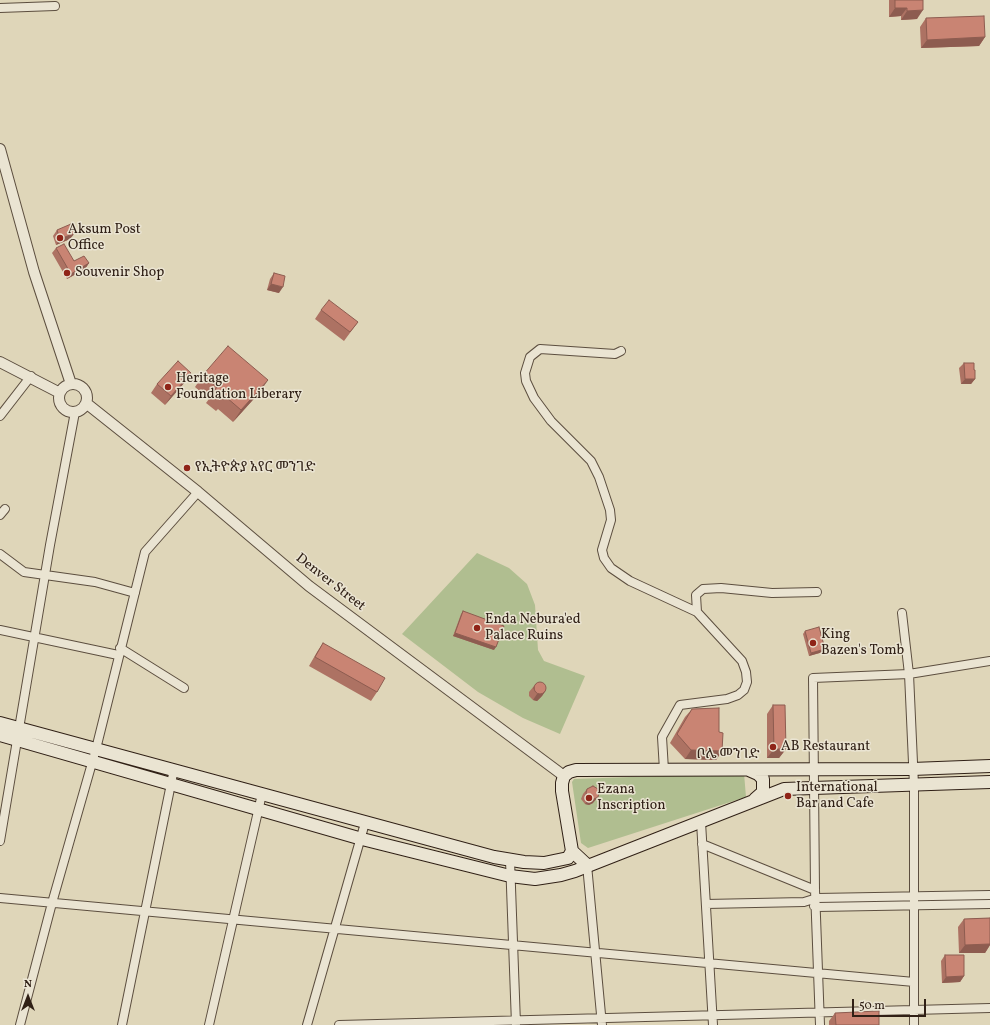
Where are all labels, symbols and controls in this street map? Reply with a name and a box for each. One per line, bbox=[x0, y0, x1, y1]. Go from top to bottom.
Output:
place label: Aksum Post Office bbox=[68, 222, 141, 254]
marker: Aksum Post Office bbox=[55, 233, 65, 243]
place label: Souvenir Shop bbox=[75, 265, 164, 281]
marker: Souvenir Shop bbox=[62, 268, 72, 278]
place label: Heritage Foundation Liberary bbox=[176, 371, 302, 404]
marker: Heritage Foundation Liberary bbox=[163, 382, 173, 392]
place label: የኢትዮጵያ አየር መንገድ bbox=[195, 460, 315, 476]
marker: የኢትዮጵያ አየር መንገድ bbox=[182, 463, 192, 473]
street label: Denver Street bbox=[292, 551, 368, 615]
place label: Enda Nebura'ed Palace Ruins bbox=[485, 612, 581, 644]
marker: Enda Nebura'ed Palace Ruins bbox=[472, 623, 482, 633]
place label: King Bazen's Tomb bbox=[821, 627, 904, 660]
marker: King Bazen's Tomb bbox=[808, 638, 818, 648]
place label: AB Restaurant bbox=[781, 739, 870, 755]
marker: AB Restaurant bbox=[768, 742, 778, 752]
street label: ቦሌ መንገድ bbox=[696, 747, 760, 763]
place label: International Bar and Cafe bbox=[796, 780, 878, 812]
place label: Ezana Inscription bbox=[597, 782, 666, 814]
marker: International Bar and Cafe bbox=[783, 791, 793, 801]
marker: Ezana Inscription bbox=[584, 793, 594, 803]
north arrow bbox=[8, 977, 48, 1017]
text: N bbox=[24, 977, 32, 992]
scale bar bbox=[854, 991, 928, 1017]
text: 50 m bbox=[859, 998, 885, 1014]

